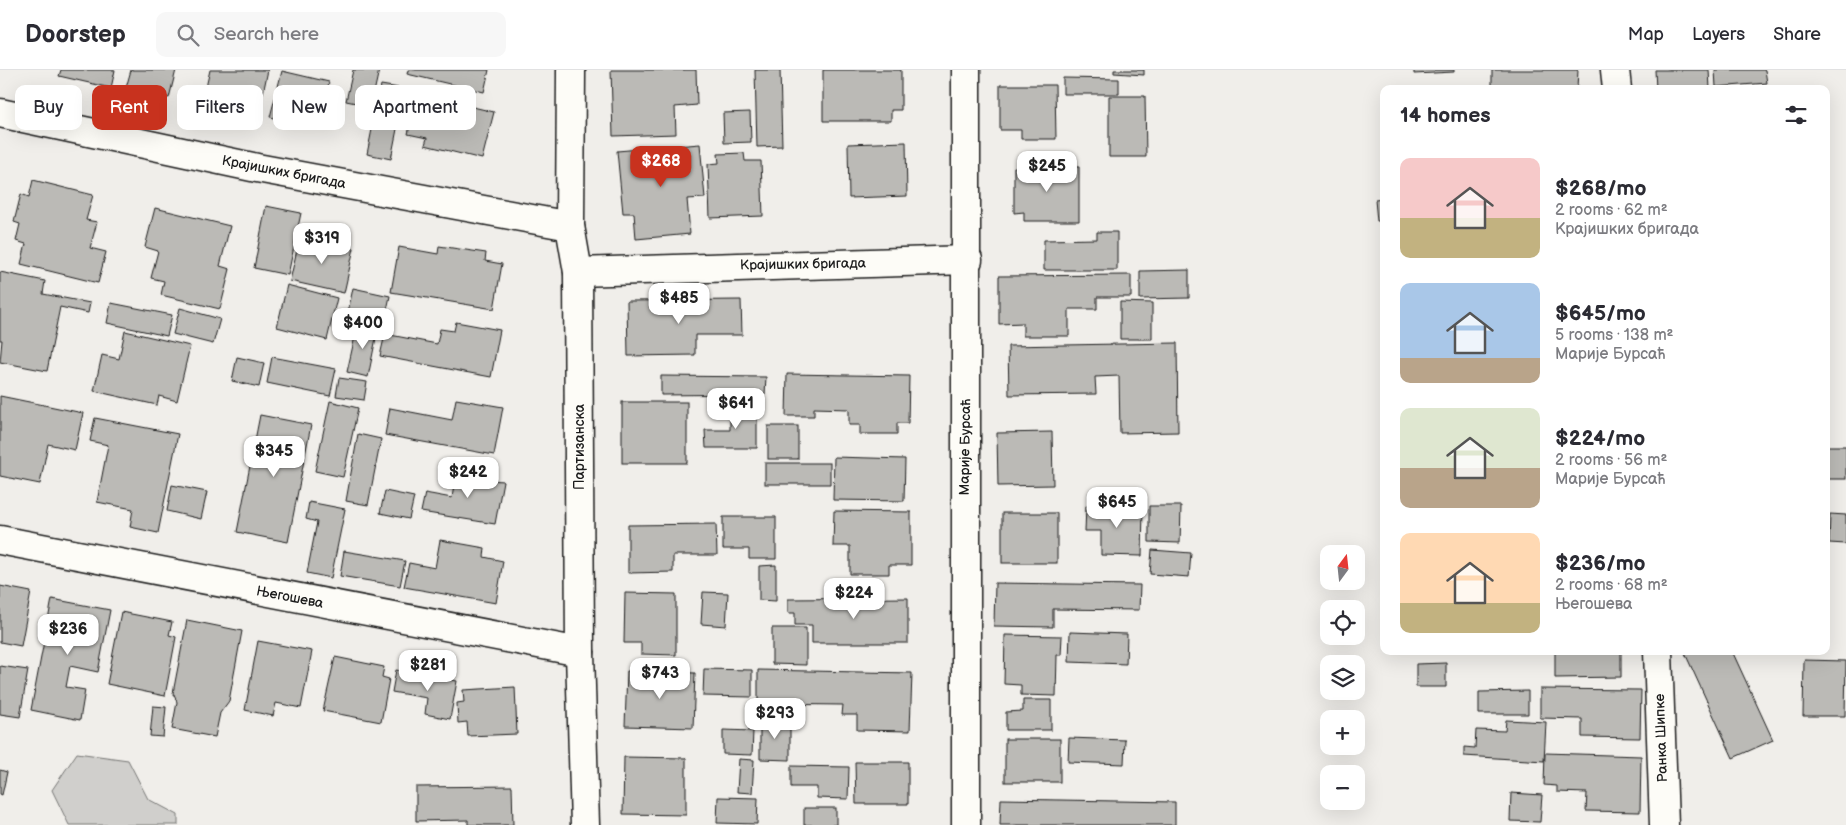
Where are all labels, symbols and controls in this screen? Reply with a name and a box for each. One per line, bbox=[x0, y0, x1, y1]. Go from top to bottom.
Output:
search box bbox=[156, 12, 506, 57]
text: Doorstep bbox=[25, 20, 126, 49]
icon: search bbox=[174, 21, 202, 49]
text: Search here bbox=[214, 23, 319, 46]
text: Map bbox=[1628, 24, 1664, 45]
text: Layers bbox=[1692, 24, 1745, 45]
text: Share bbox=[1773, 24, 1821, 45]
chip: Buy bbox=[15, 85, 82, 130]
chip: Rent bbox=[92, 85, 167, 130]
chip: Filters bbox=[177, 85, 263, 130]
chip: New bbox=[273, 85, 345, 130]
chip: Apartment bbox=[355, 85, 476, 130]
icon: filters bbox=[1782, 101, 1810, 129]
text: 14 homes bbox=[1400, 103, 1491, 128]
pin: $268 bbox=[631, 146, 691, 188]
pin: $245 bbox=[1017, 150, 1077, 193]
street label: Крајишких бригада bbox=[221, 152, 348, 192]
text: $268 bbox=[641, 152, 681, 171]
text: $245 bbox=[1028, 157, 1066, 176]
text: $268/mo bbox=[1555, 176, 1646, 201]
icon: home bbox=[1440, 178, 1500, 238]
text: 2 rooms · 62 m² bbox=[1555, 201, 1668, 220]
text: Крајишких бригада bbox=[1555, 220, 1699, 239]
pin: $319 bbox=[292, 222, 352, 265]
text: $319 bbox=[304, 229, 340, 248]
street label: Крајишких бригада bbox=[740, 254, 867, 274]
pin: $485 bbox=[649, 282, 709, 325]
text: $485 bbox=[660, 289, 698, 308]
text: $645/mo bbox=[1555, 301, 1646, 326]
icon: home bbox=[1440, 303, 1500, 363]
pin: $400 bbox=[333, 308, 393, 350]
text: $400 bbox=[343, 314, 383, 333]
text: 5 rooms · 138 m² bbox=[1555, 326, 1674, 345]
text: Марије Бурсаћ bbox=[1555, 345, 1665, 364]
pin: $641 bbox=[706, 388, 766, 430]
text: $641 bbox=[718, 394, 754, 413]
street label: Марије Бурсаћ bbox=[956, 399, 974, 495]
street label: Партизанска bbox=[571, 403, 588, 490]
text: $224/mo bbox=[1555, 426, 1645, 451]
icon: home bbox=[1440, 428, 1500, 488]
pin: $345 bbox=[244, 436, 304, 478]
text: $345 bbox=[255, 442, 293, 461]
text: 2 rooms · 56 m² bbox=[1555, 451, 1667, 470]
pin: $242 bbox=[438, 456, 498, 499]
text: $242 bbox=[449, 463, 487, 482]
text: Марије Бурсаћ bbox=[1555, 470, 1665, 489]
pin: $645 bbox=[1087, 486, 1147, 529]
text: $645 bbox=[1098, 493, 1136, 512]
north arrow bbox=[1320, 545, 1365, 590]
map controls bbox=[1320, 545, 1365, 810]
text: $236/mo bbox=[1555, 551, 1646, 576]
icon: home bbox=[1440, 553, 1500, 613]
text: 2 rooms · 68 m² bbox=[1555, 576, 1668, 595]
pin: $224 bbox=[824, 578, 884, 620]
street label: Његошева bbox=[255, 582, 326, 612]
text: $224 bbox=[835, 584, 873, 603]
text: Његошева bbox=[1555, 595, 1633, 614]
button: locate bbox=[1320, 600, 1365, 645]
pin: $236 bbox=[38, 614, 98, 656]
text: $236 bbox=[49, 620, 87, 639]
pin: $281 bbox=[398, 650, 458, 692]
button: layers bbox=[1320, 655, 1365, 700]
text: $281 bbox=[410, 656, 446, 675]
pin: $743 bbox=[630, 658, 690, 700]
text: $743 bbox=[641, 664, 679, 683]
street label: Ранка Шипке bbox=[1651, 693, 1671, 783]
pin: $293 bbox=[745, 698, 805, 740]
text: $293 bbox=[756, 704, 794, 723]
button: + bbox=[1320, 710, 1365, 755]
button: − bbox=[1320, 765, 1365, 810]

